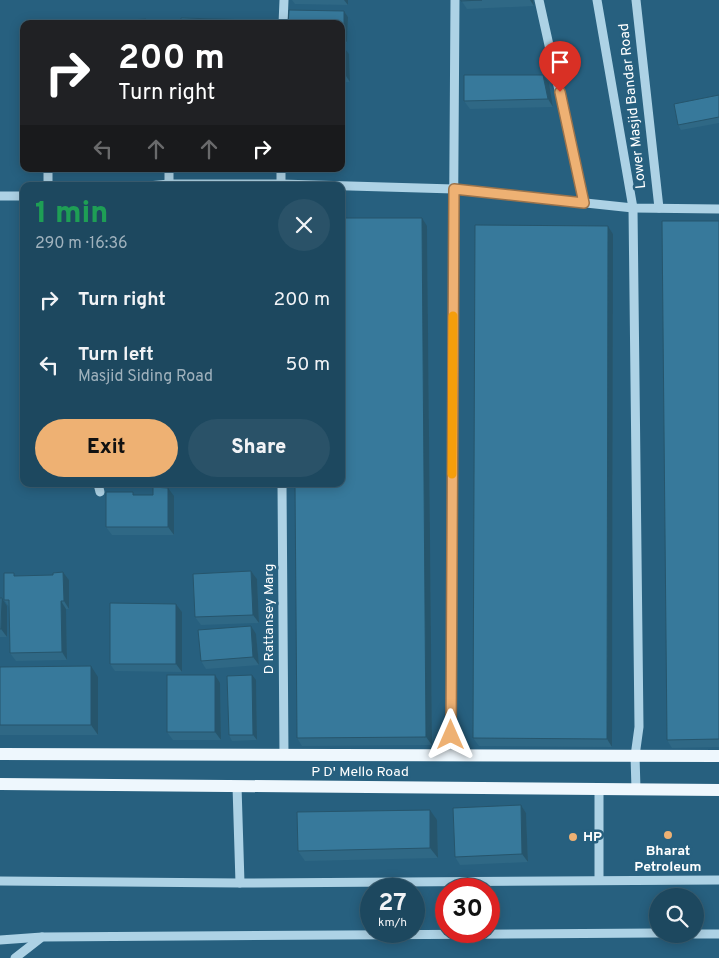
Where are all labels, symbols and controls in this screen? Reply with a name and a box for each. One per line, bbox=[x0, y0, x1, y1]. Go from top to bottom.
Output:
street label: Lower Masjid Bandar Road bbox=[616, 22, 650, 190]
text: 200 m bbox=[118, 37, 225, 81]
icon: right bbox=[35, 40, 100, 105]
pin bbox=[539, 41, 581, 92]
icon: arrive bbox=[546, 48, 574, 76]
text: Turn right bbox=[118, 80, 215, 107]
icon: left bbox=[89, 135, 117, 163]
icon: ahead bbox=[142, 135, 170, 163]
icon: ahead bbox=[195, 135, 223, 163]
icon: right bbox=[248, 135, 276, 163]
text: 1 min bbox=[35, 196, 108, 233]
button: close bbox=[278, 199, 330, 251]
text: 290 m · 16:36 bbox=[35, 234, 128, 254]
icon: right bbox=[35, 286, 63, 314]
text: Turn right bbox=[78, 288, 166, 312]
text: 200 m bbox=[274, 288, 330, 312]
text: Turn left bbox=[78, 343, 154, 367]
icon: left bbox=[35, 351, 63, 379]
text: 50 m bbox=[285, 353, 330, 377]
text: Masjid Siding Road bbox=[78, 367, 213, 387]
button: Exit bbox=[35, 419, 178, 477]
button: Share bbox=[188, 419, 330, 477]
street label: D Rattansey Marg bbox=[261, 564, 278, 674]
position arrow bbox=[424, 708, 476, 760]
street label: P D' Mello Road bbox=[311, 764, 409, 781]
place label: HP bbox=[583, 829, 602, 846]
marker: Bharat Petroleum bbox=[662, 829, 674, 841]
marker: HP bbox=[567, 831, 579, 843]
place label: Bharat Petroleum bbox=[634, 843, 702, 876]
speed limit sign: 30 bbox=[435, 878, 500, 943]
text: 27 bbox=[378, 888, 407, 920]
map controls bbox=[649, 888, 704, 943]
button: search bbox=[649, 888, 704, 943]
text: km/h bbox=[378, 915, 407, 931]

